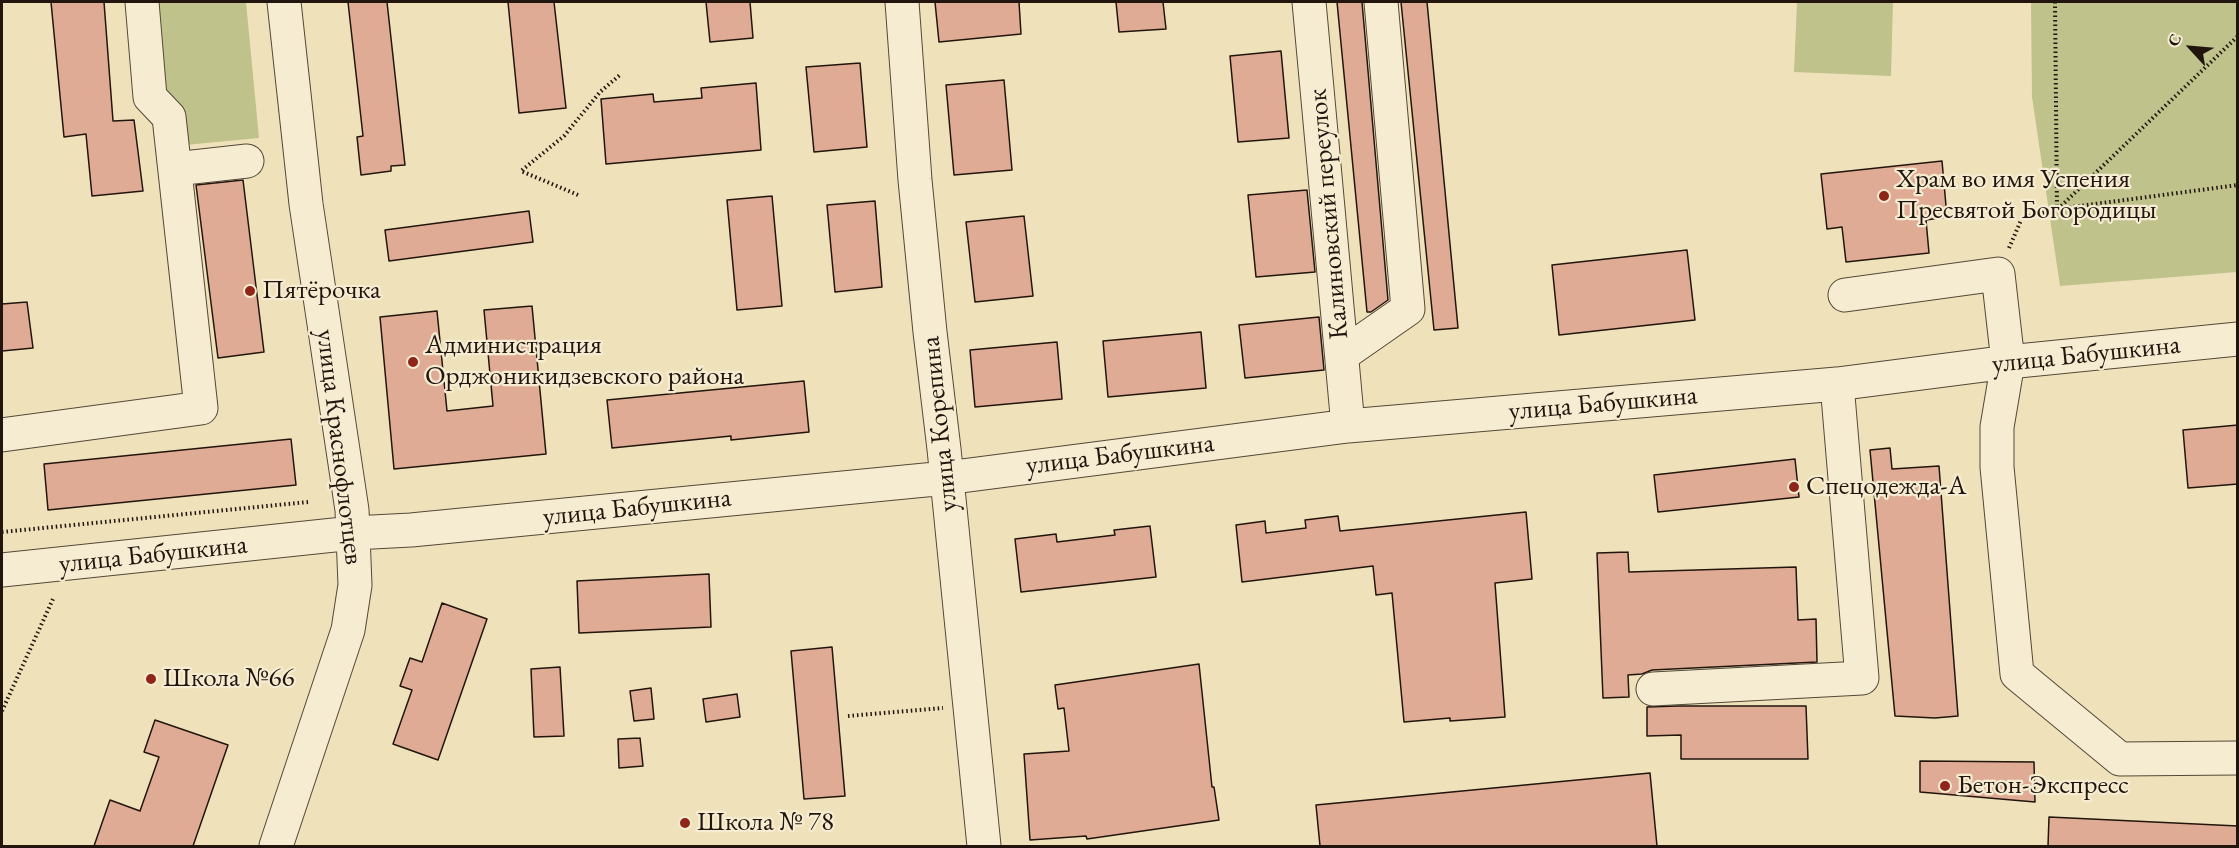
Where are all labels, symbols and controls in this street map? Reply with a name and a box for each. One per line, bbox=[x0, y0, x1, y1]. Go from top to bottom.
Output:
north arrow bbox=[2161, 18, 2221, 78]
text: С bbox=[2162, 30, 2186, 50]
street label: Калиновский переулок bbox=[1302, 87, 1356, 341]
place label: Храм во имя Успения Пресвятой Богородицы bbox=[1896, 164, 2156, 227]
marker: Храм во имя Успения Пресвятой Богородицы bbox=[1877, 189, 1891, 203]
place label: Пятёрочка bbox=[262, 275, 381, 307]
marker: Пятёрочка bbox=[243, 284, 257, 298]
street label: улица Краснофлотцев bbox=[308, 327, 370, 567]
street label: улица Бабушкина bbox=[1990, 329, 2182, 381]
place label: Администрация Орджоникидзевского района bbox=[425, 330, 744, 393]
street label: улица Корепина bbox=[915, 335, 965, 513]
marker: Администрация Орджоникидзевского района bbox=[406, 355, 420, 369]
street label: улица Бабушкина bbox=[1507, 380, 1699, 428]
street label: улица Бабушкина bbox=[1024, 427, 1216, 483]
place label: Спецодежда-А bbox=[1806, 471, 1966, 503]
marker: Спецодежда-А bbox=[1787, 480, 1801, 494]
street label: улица Бабушкина bbox=[541, 482, 733, 534]
street label: улица Бабушкина bbox=[57, 529, 249, 581]
place label: Школа №66 bbox=[163, 663, 294, 695]
marker: Школа №66 bbox=[144, 672, 158, 686]
place label: Бетон-Экспресс bbox=[1957, 770, 2129, 802]
marker: Бетон-Экспресс bbox=[1938, 779, 1952, 793]
place label: Школа № 78 bbox=[697, 807, 834, 839]
marker: Школа № 78 bbox=[678, 816, 692, 830]

